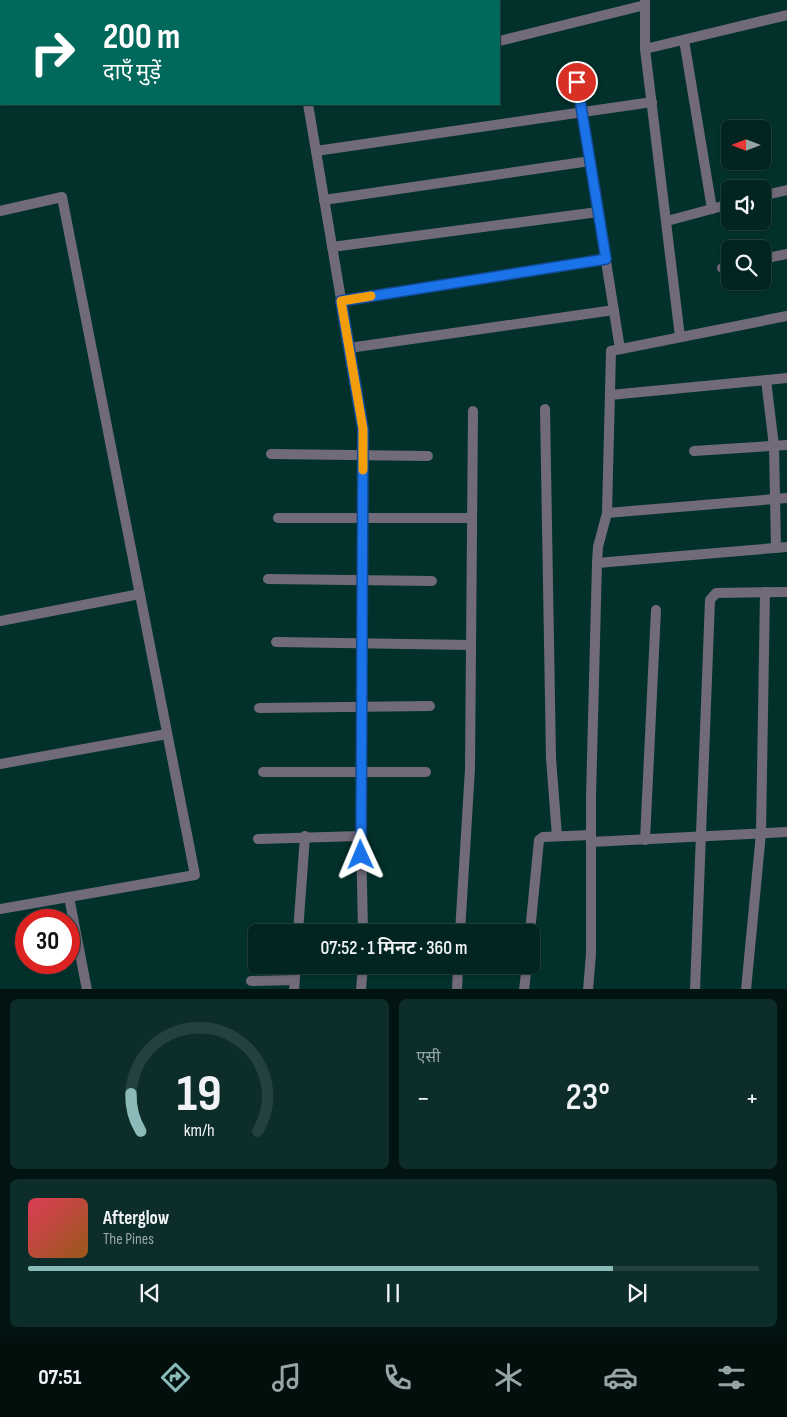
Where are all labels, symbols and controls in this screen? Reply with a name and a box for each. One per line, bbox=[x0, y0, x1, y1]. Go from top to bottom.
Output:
text: 200 m bbox=[103, 16, 180, 59]
icon: right bbox=[20, 20, 85, 85]
text: दाएँ मुड़ें bbox=[103, 59, 161, 86]
pin bbox=[556, 61, 598, 103]
icon: arrive bbox=[563, 68, 591, 96]
north arrow bbox=[721, 120, 771, 170]
map controls bbox=[721, 120, 771, 290]
button: sound bbox=[721, 180, 771, 230]
button: search bbox=[721, 240, 771, 290]
position arrow bbox=[334, 828, 386, 880]
speed limit sign: 30 bbox=[15, 909, 80, 974]
text: 07:52 · 1 मिनट · 360 m bbox=[321, 937, 467, 960]
text: एसी bbox=[417, 1048, 440, 1067]
text: 19 bbox=[177, 1063, 222, 1126]
text: 23° bbox=[565, 1075, 610, 1120]
text: − bbox=[417, 1082, 430, 1115]
text: + bbox=[745, 1082, 759, 1115]
text: km/h bbox=[184, 1120, 215, 1141]
text: Afterglow bbox=[103, 1207, 169, 1230]
text: The Pines bbox=[103, 1230, 154, 1249]
icon: previous bbox=[136, 1279, 164, 1307]
icon: pause bbox=[379, 1279, 407, 1307]
icon: next bbox=[623, 1279, 651, 1307]
icon: directions bbox=[158, 1360, 193, 1395]
icon: music bbox=[269, 1360, 304, 1395]
icon: phone bbox=[380, 1360, 415, 1395]
icon: climate bbox=[491, 1360, 526, 1395]
icon: car bbox=[603, 1360, 638, 1395]
icon: filters bbox=[714, 1360, 749, 1395]
text: 07:51 bbox=[38, 1364, 81, 1391]

